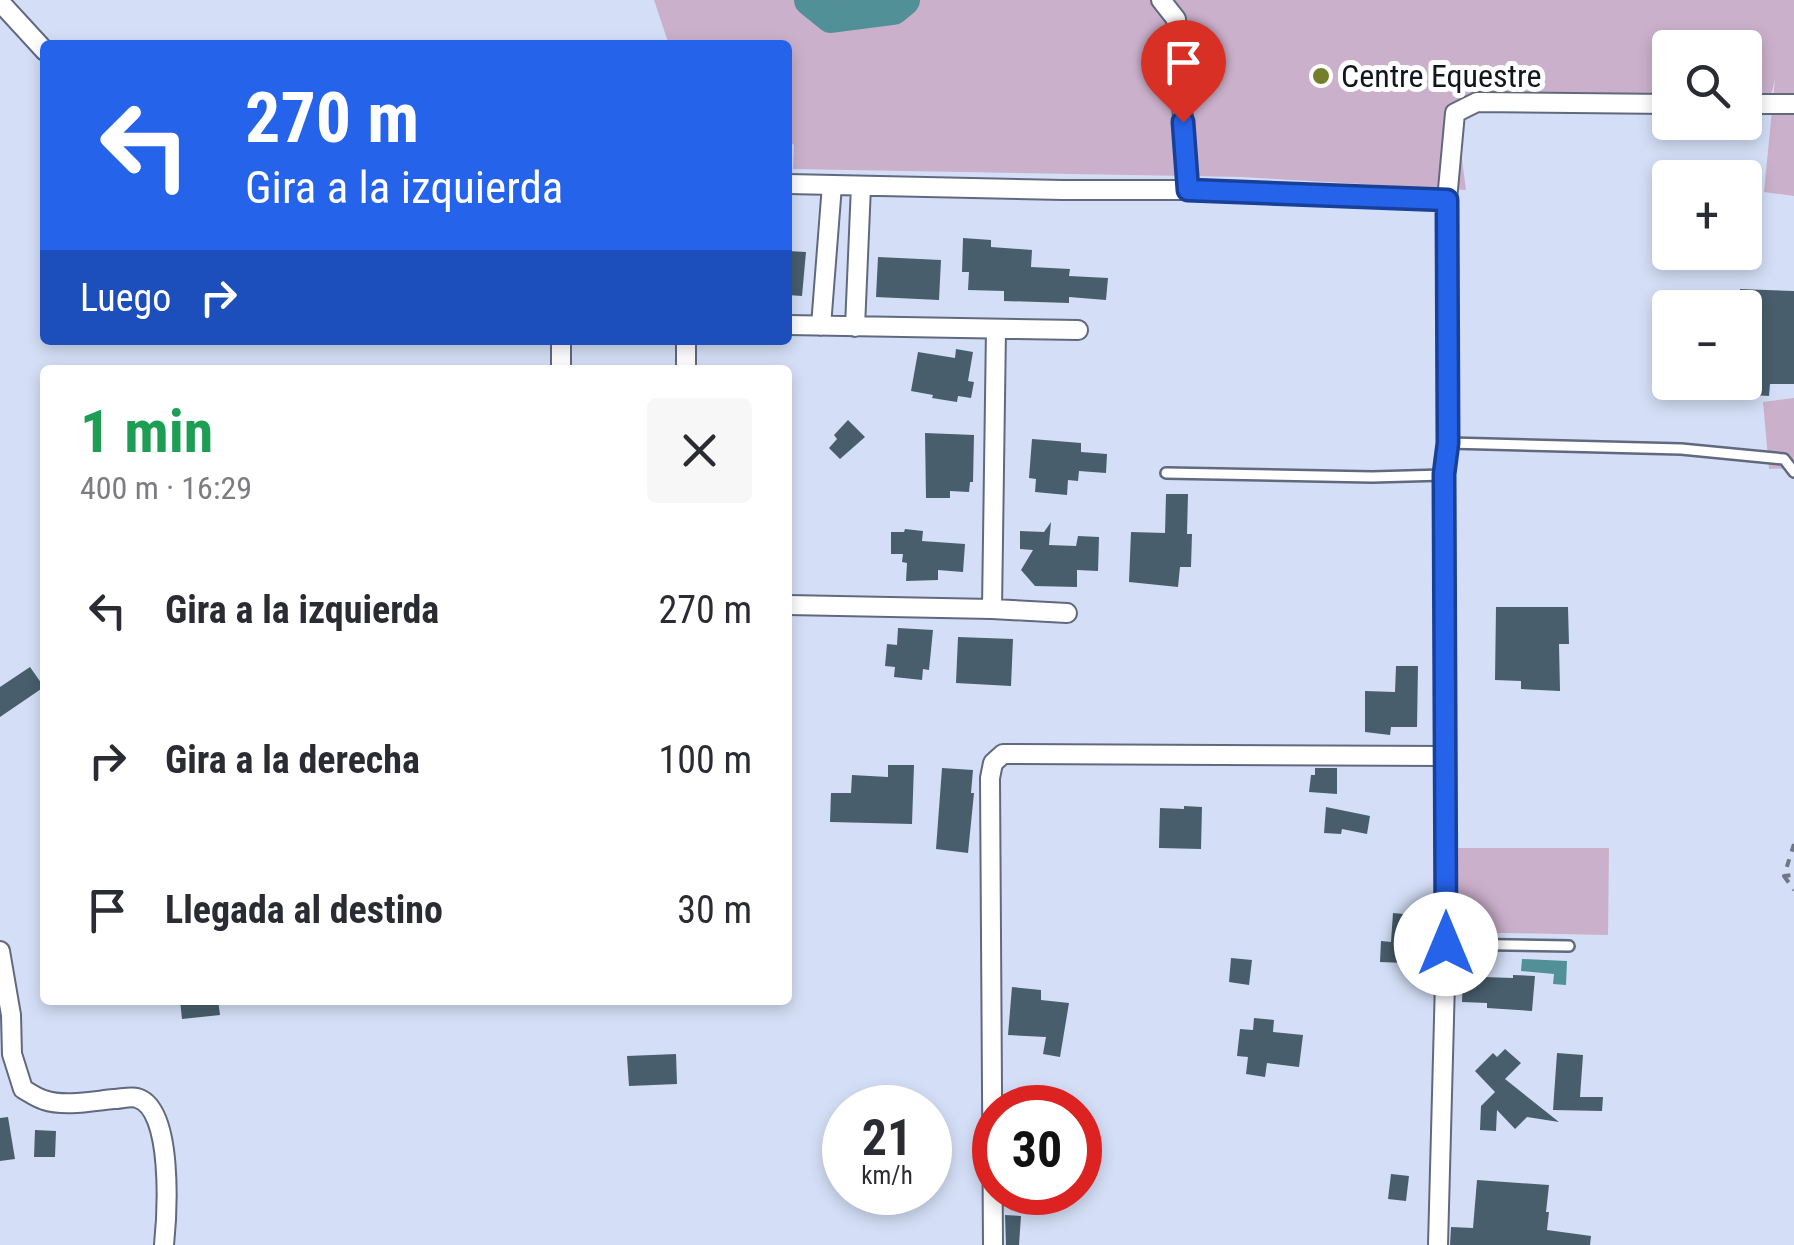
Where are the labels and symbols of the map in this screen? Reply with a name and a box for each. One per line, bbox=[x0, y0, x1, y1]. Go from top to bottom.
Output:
pin bbox=[1141, 20, 1226, 123]
place label: Centre Equestre bbox=[1341, 57, 1542, 95]
marker: Centre Equestre bbox=[1310, 65, 1332, 87]
position arrow bbox=[1394, 892, 1498, 996]
speed limit sign: 30 bbox=[972, 1085, 1102, 1215]

